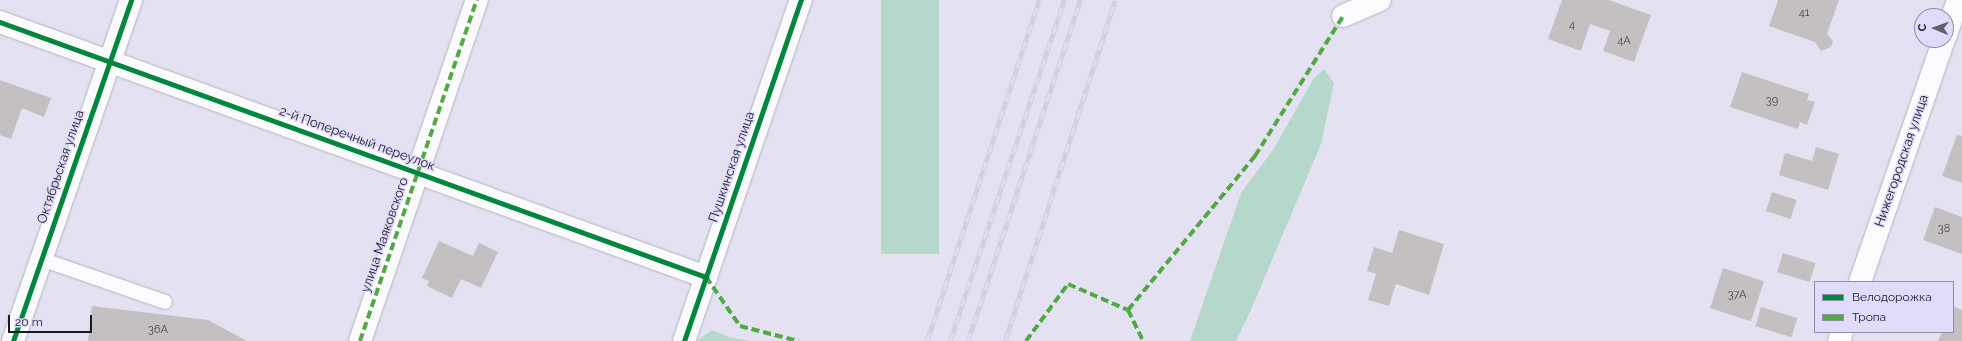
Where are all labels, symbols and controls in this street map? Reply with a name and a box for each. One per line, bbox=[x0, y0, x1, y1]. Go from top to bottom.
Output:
house number: 41 bbox=[1799, 6, 1809, 20]
north arrow bbox=[1914, 8, 1954, 48]
house number: 4 bbox=[1569, 18, 1575, 32]
text: С bbox=[1916, 24, 1929, 32]
house number: 4А bbox=[1617, 34, 1631, 48]
street label: Нижегородская улица bbox=[1872, 93, 1932, 229]
house number: 39 bbox=[1766, 94, 1778, 108]
street label: 2-й Поперечный переулок bbox=[277, 104, 437, 174]
street label: Октябрьская улица bbox=[34, 108, 88, 226]
street label: Пушкинская улица bbox=[706, 109, 758, 225]
street label: улица Маяковского bbox=[358, 175, 412, 295]
house number: 38 bbox=[1938, 222, 1950, 236]
legend bbox=[1814, 281, 1954, 333]
house number: 37А bbox=[1728, 288, 1746, 302]
text: Велодорожка bbox=[1852, 290, 1932, 304]
scale bar bbox=[10, 307, 94, 333]
text: Тропа bbox=[1852, 310, 1886, 324]
text: 20 m bbox=[15, 315, 43, 329]
house number: 36А bbox=[148, 323, 168, 337]

